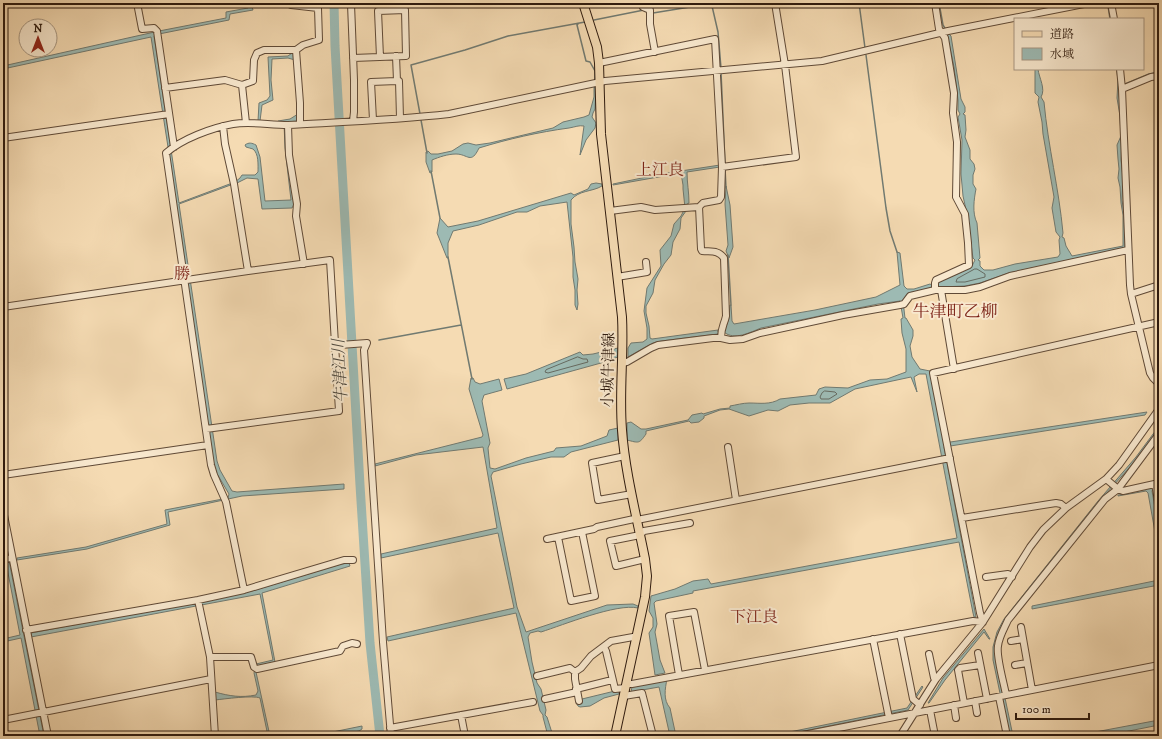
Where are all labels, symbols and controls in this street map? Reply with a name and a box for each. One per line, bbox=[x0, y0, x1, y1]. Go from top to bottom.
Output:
north arrow bbox=[18, 18, 58, 58]
legend bbox=[1014, 18, 1144, 70]
text: N bbox=[33, 22, 43, 36]
text: 道路 bbox=[1050, 27, 1074, 42]
text: 水域 bbox=[1050, 47, 1074, 62]
district label: 上江良 bbox=[636, 160, 684, 180]
district label: 勝 bbox=[174, 264, 190, 284]
district label: 牛津町乙柳 bbox=[913, 301, 998, 323]
street label: 小城牛津線 bbox=[598, 332, 619, 408]
water label: 牛津江川 bbox=[328, 336, 352, 403]
district label: 下江良 bbox=[730, 607, 778, 627]
scale bar bbox=[1016, 695, 1089, 721]
text: 100 m bbox=[1022, 702, 1051, 717]

